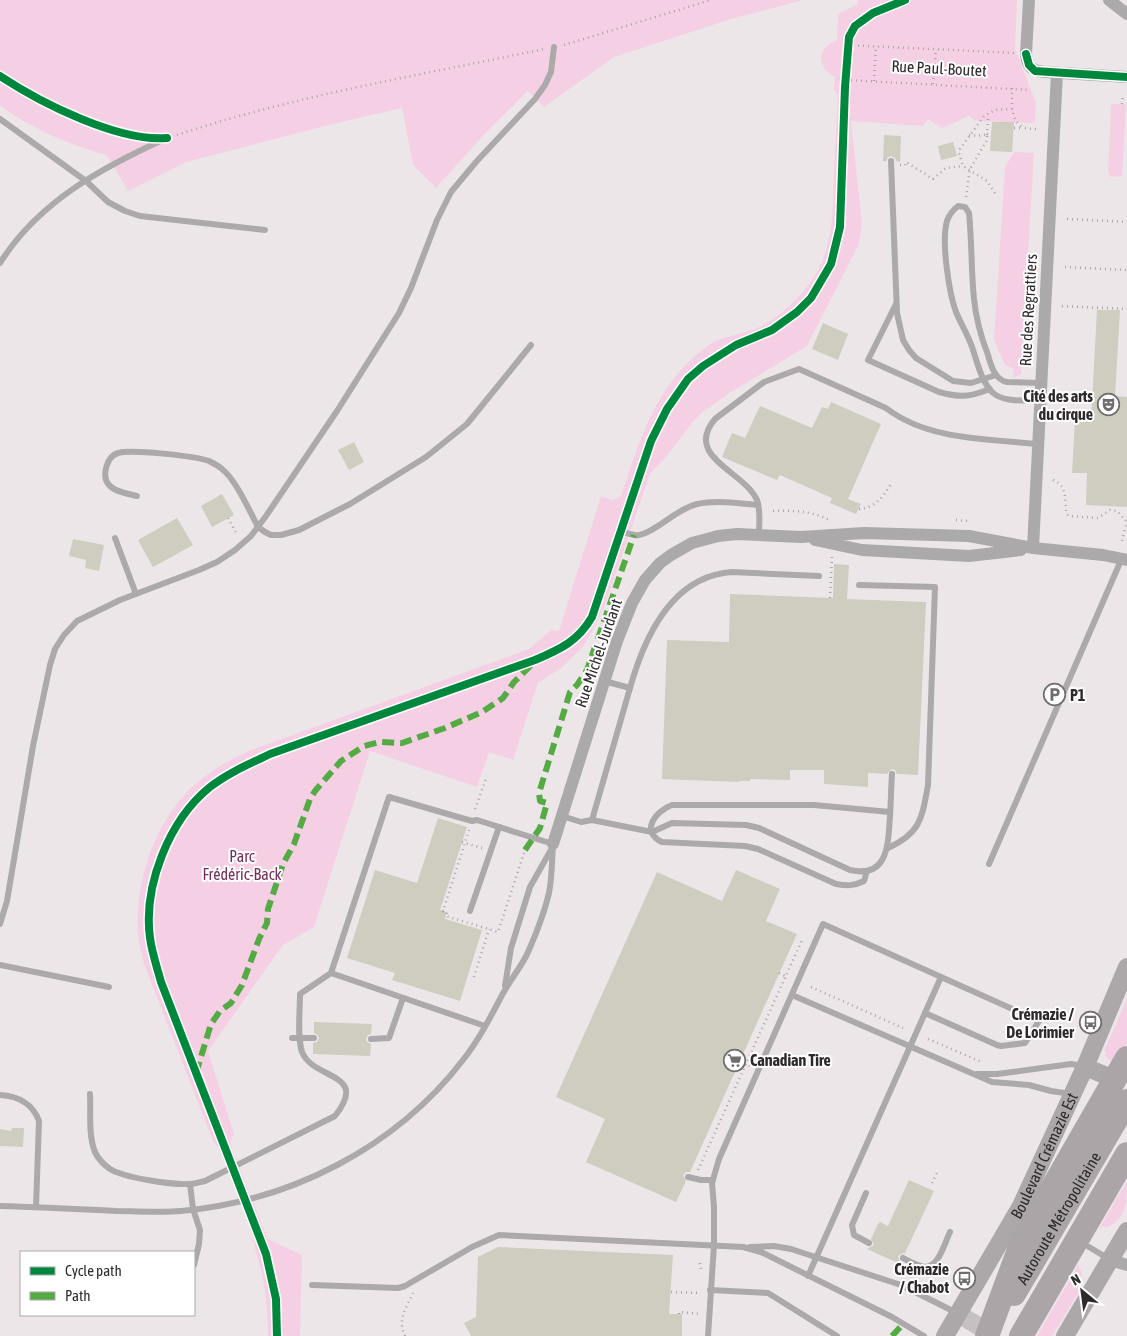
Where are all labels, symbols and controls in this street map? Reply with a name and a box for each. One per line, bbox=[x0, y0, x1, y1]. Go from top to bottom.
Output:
street label: Rue Paul-Boutet bbox=[891, 57, 987, 80]
street label: Rue des Regrattiers bbox=[1016, 253, 1041, 367]
place label: Cité des arts du cirque bbox=[1023, 387, 1093, 423]
theatre icon: Cité des arts du cirque bbox=[1097, 393, 1121, 417]
street label: Rue Michel-Jurdant bbox=[571, 596, 625, 710]
parking icon: P1 bbox=[1042, 683, 1066, 707]
place label: P1 bbox=[1070, 686, 1086, 704]
park label: Parc Frédéric-Back bbox=[202, 847, 282, 883]
place label: Crémazie / De Lorimier bbox=[1006, 1005, 1075, 1041]
bus stop icon: Crémazie / De Lorimier bbox=[1078, 1011, 1102, 1035]
supermarket icon: Canadian Tire bbox=[722, 1048, 746, 1072]
place label: Canadian Tire bbox=[750, 1051, 831, 1069]
street label: Boulevard Crémazie Est bbox=[1007, 1089, 1081, 1222]
street label: Autoroute Métropolitaine bbox=[1013, 1149, 1104, 1287]
legend bbox=[20, 1251, 195, 1316]
place label: Crémazie / Chabot bbox=[894, 1260, 949, 1296]
text: Cycle path bbox=[65, 1262, 122, 1279]
bus stop icon: Crémazie / Chabot bbox=[953, 1266, 977, 1290]
north arrow bbox=[1057, 1266, 1107, 1316]
text: N bbox=[1068, 1271, 1083, 1289]
text: Path bbox=[65, 1287, 91, 1304]

